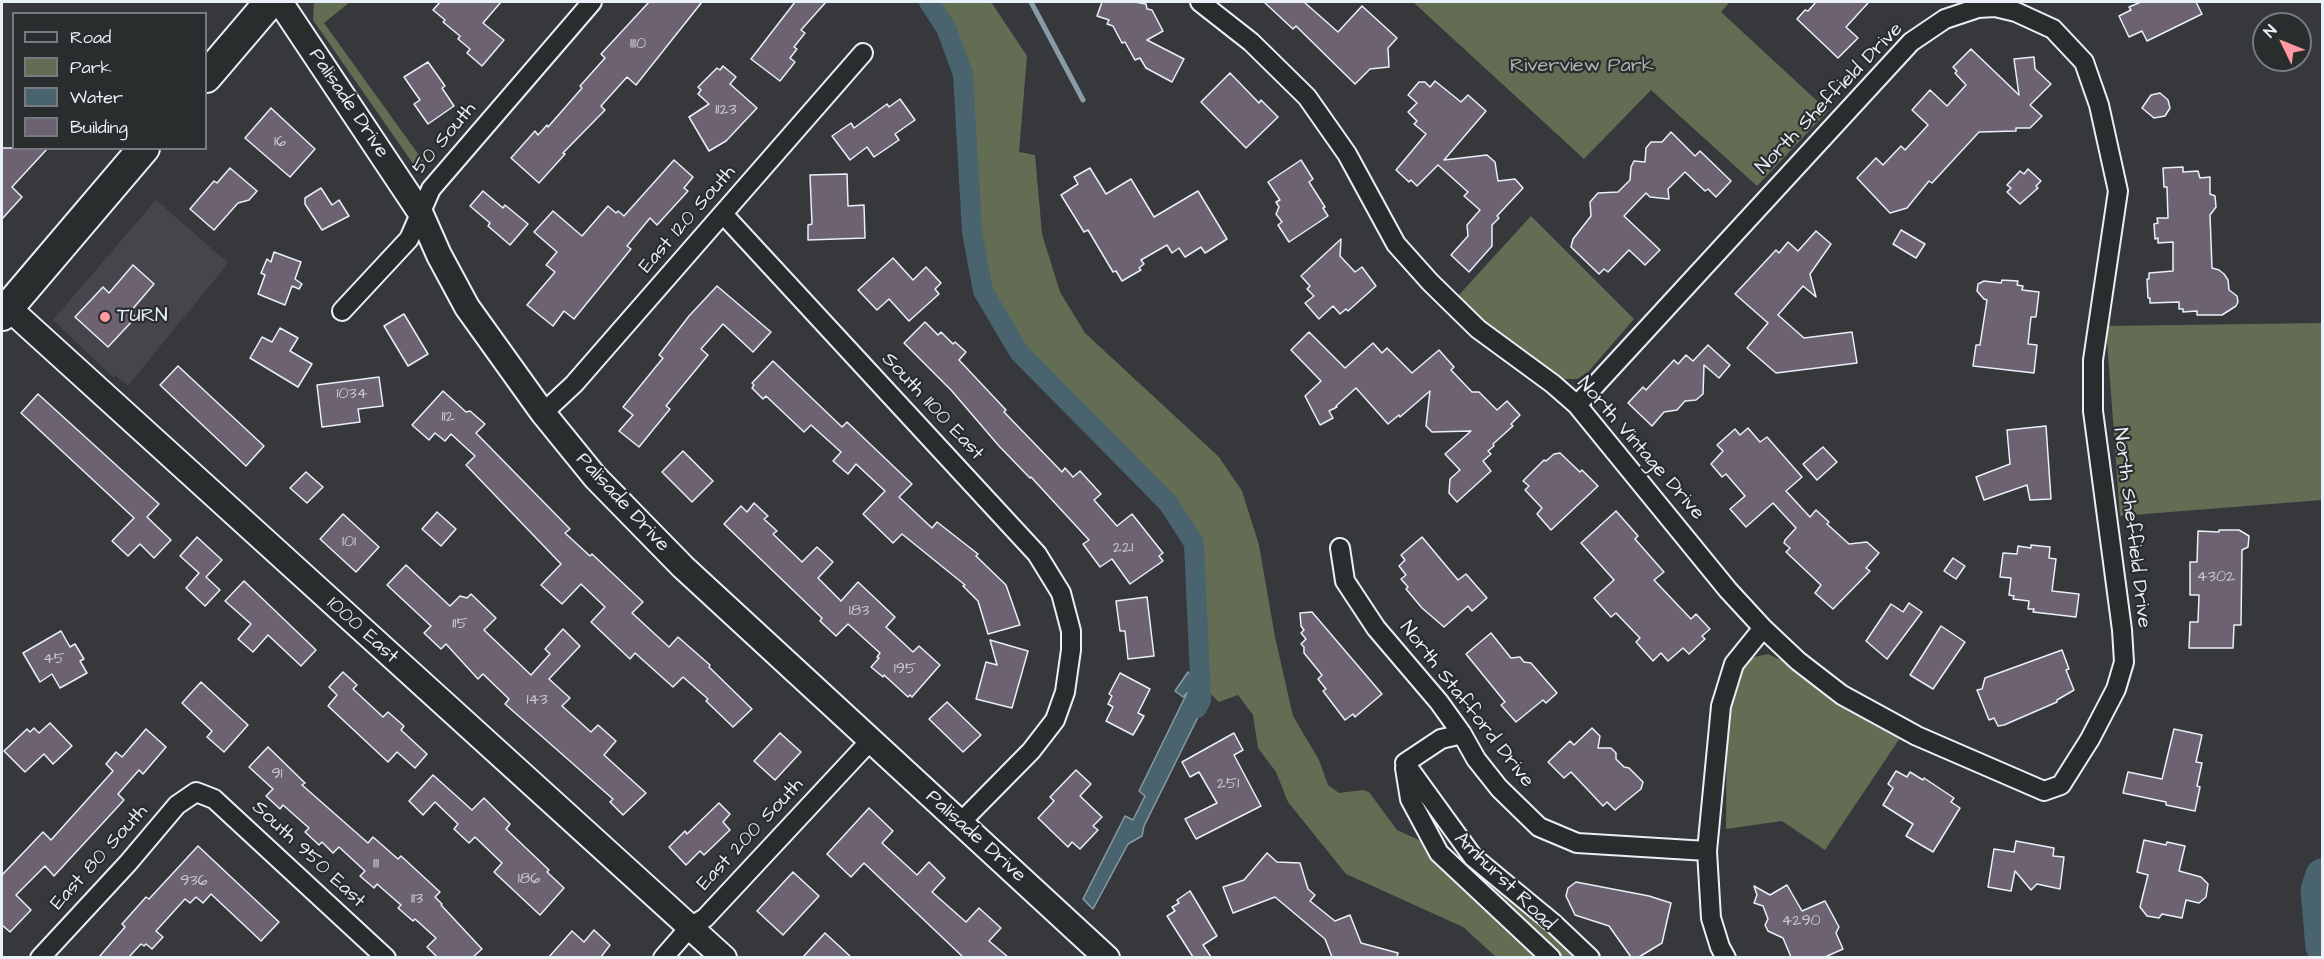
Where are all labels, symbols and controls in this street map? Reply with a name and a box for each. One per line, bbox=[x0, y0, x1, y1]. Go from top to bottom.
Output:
legend bbox=[12, 12, 207, 150]
north arrow bbox=[2252, 12, 2312, 72]
street label: North Sheffield Drive bbox=[1751, 18, 1909, 180]
text: N bbox=[2259, 20, 2282, 42]
text: Road bbox=[70, 25, 111, 50]
house number: 1110 bbox=[630, 35, 646, 55]
street label: Palisade Drive bbox=[303, 45, 393, 163]
text: Park bbox=[70, 55, 112, 80]
park label: Riverview Park bbox=[1510, 55, 1654, 79]
text: Water bbox=[70, 85, 123, 110]
street label: 50 South bbox=[408, 98, 482, 180]
house number: 1123 bbox=[715, 101, 737, 121]
text: Building bbox=[70, 115, 128, 140]
house number: 16 bbox=[274, 133, 286, 153]
street label: East 120 South bbox=[635, 161, 741, 279]
place label: TURN bbox=[117, 305, 167, 329]
marker: TURN bbox=[98, 310, 112, 324]
street label: South 1100 East bbox=[876, 348, 988, 466]
street label: North Vintage Drive bbox=[1571, 372, 1709, 526]
house number: 1034 bbox=[336, 385, 368, 405]
house number: 112 bbox=[441, 408, 455, 428]
street label: North Sheffield Drive bbox=[2107, 426, 2155, 630]
street label: Palisade Drive bbox=[570, 449, 674, 557]
house number: 101 bbox=[342, 533, 356, 553]
house number: 221 bbox=[1113, 539, 1133, 559]
house number: 4302 bbox=[2197, 568, 2235, 588]
street label: 1000 East bbox=[321, 592, 403, 670]
house number: 183 bbox=[849, 602, 869, 622]
house number: 115 bbox=[452, 615, 468, 635]
street label: North Stafford Drive bbox=[1394, 617, 1538, 793]
house number: 45 bbox=[43, 650, 65, 670]
house number: 195 bbox=[894, 660, 916, 680]
house number: 143 bbox=[526, 691, 548, 711]
house number: 91 bbox=[271, 765, 283, 785]
street label: East 200 South bbox=[693, 774, 809, 896]
house number: 251 bbox=[1217, 775, 1239, 795]
street label: Palisade Drive bbox=[920, 786, 1030, 888]
street label: South 950 East bbox=[246, 796, 370, 914]
street label: East 80 South bbox=[46, 800, 154, 916]
street label: Amhurst Road bbox=[1448, 828, 1560, 936]
house number: 111 bbox=[373, 855, 379, 875]
house number: 186 bbox=[518, 870, 540, 890]
house number: 936 bbox=[180, 872, 208, 892]
house number: 113 bbox=[411, 890, 423, 910]
house number: 4290 bbox=[1781, 912, 1821, 932]

